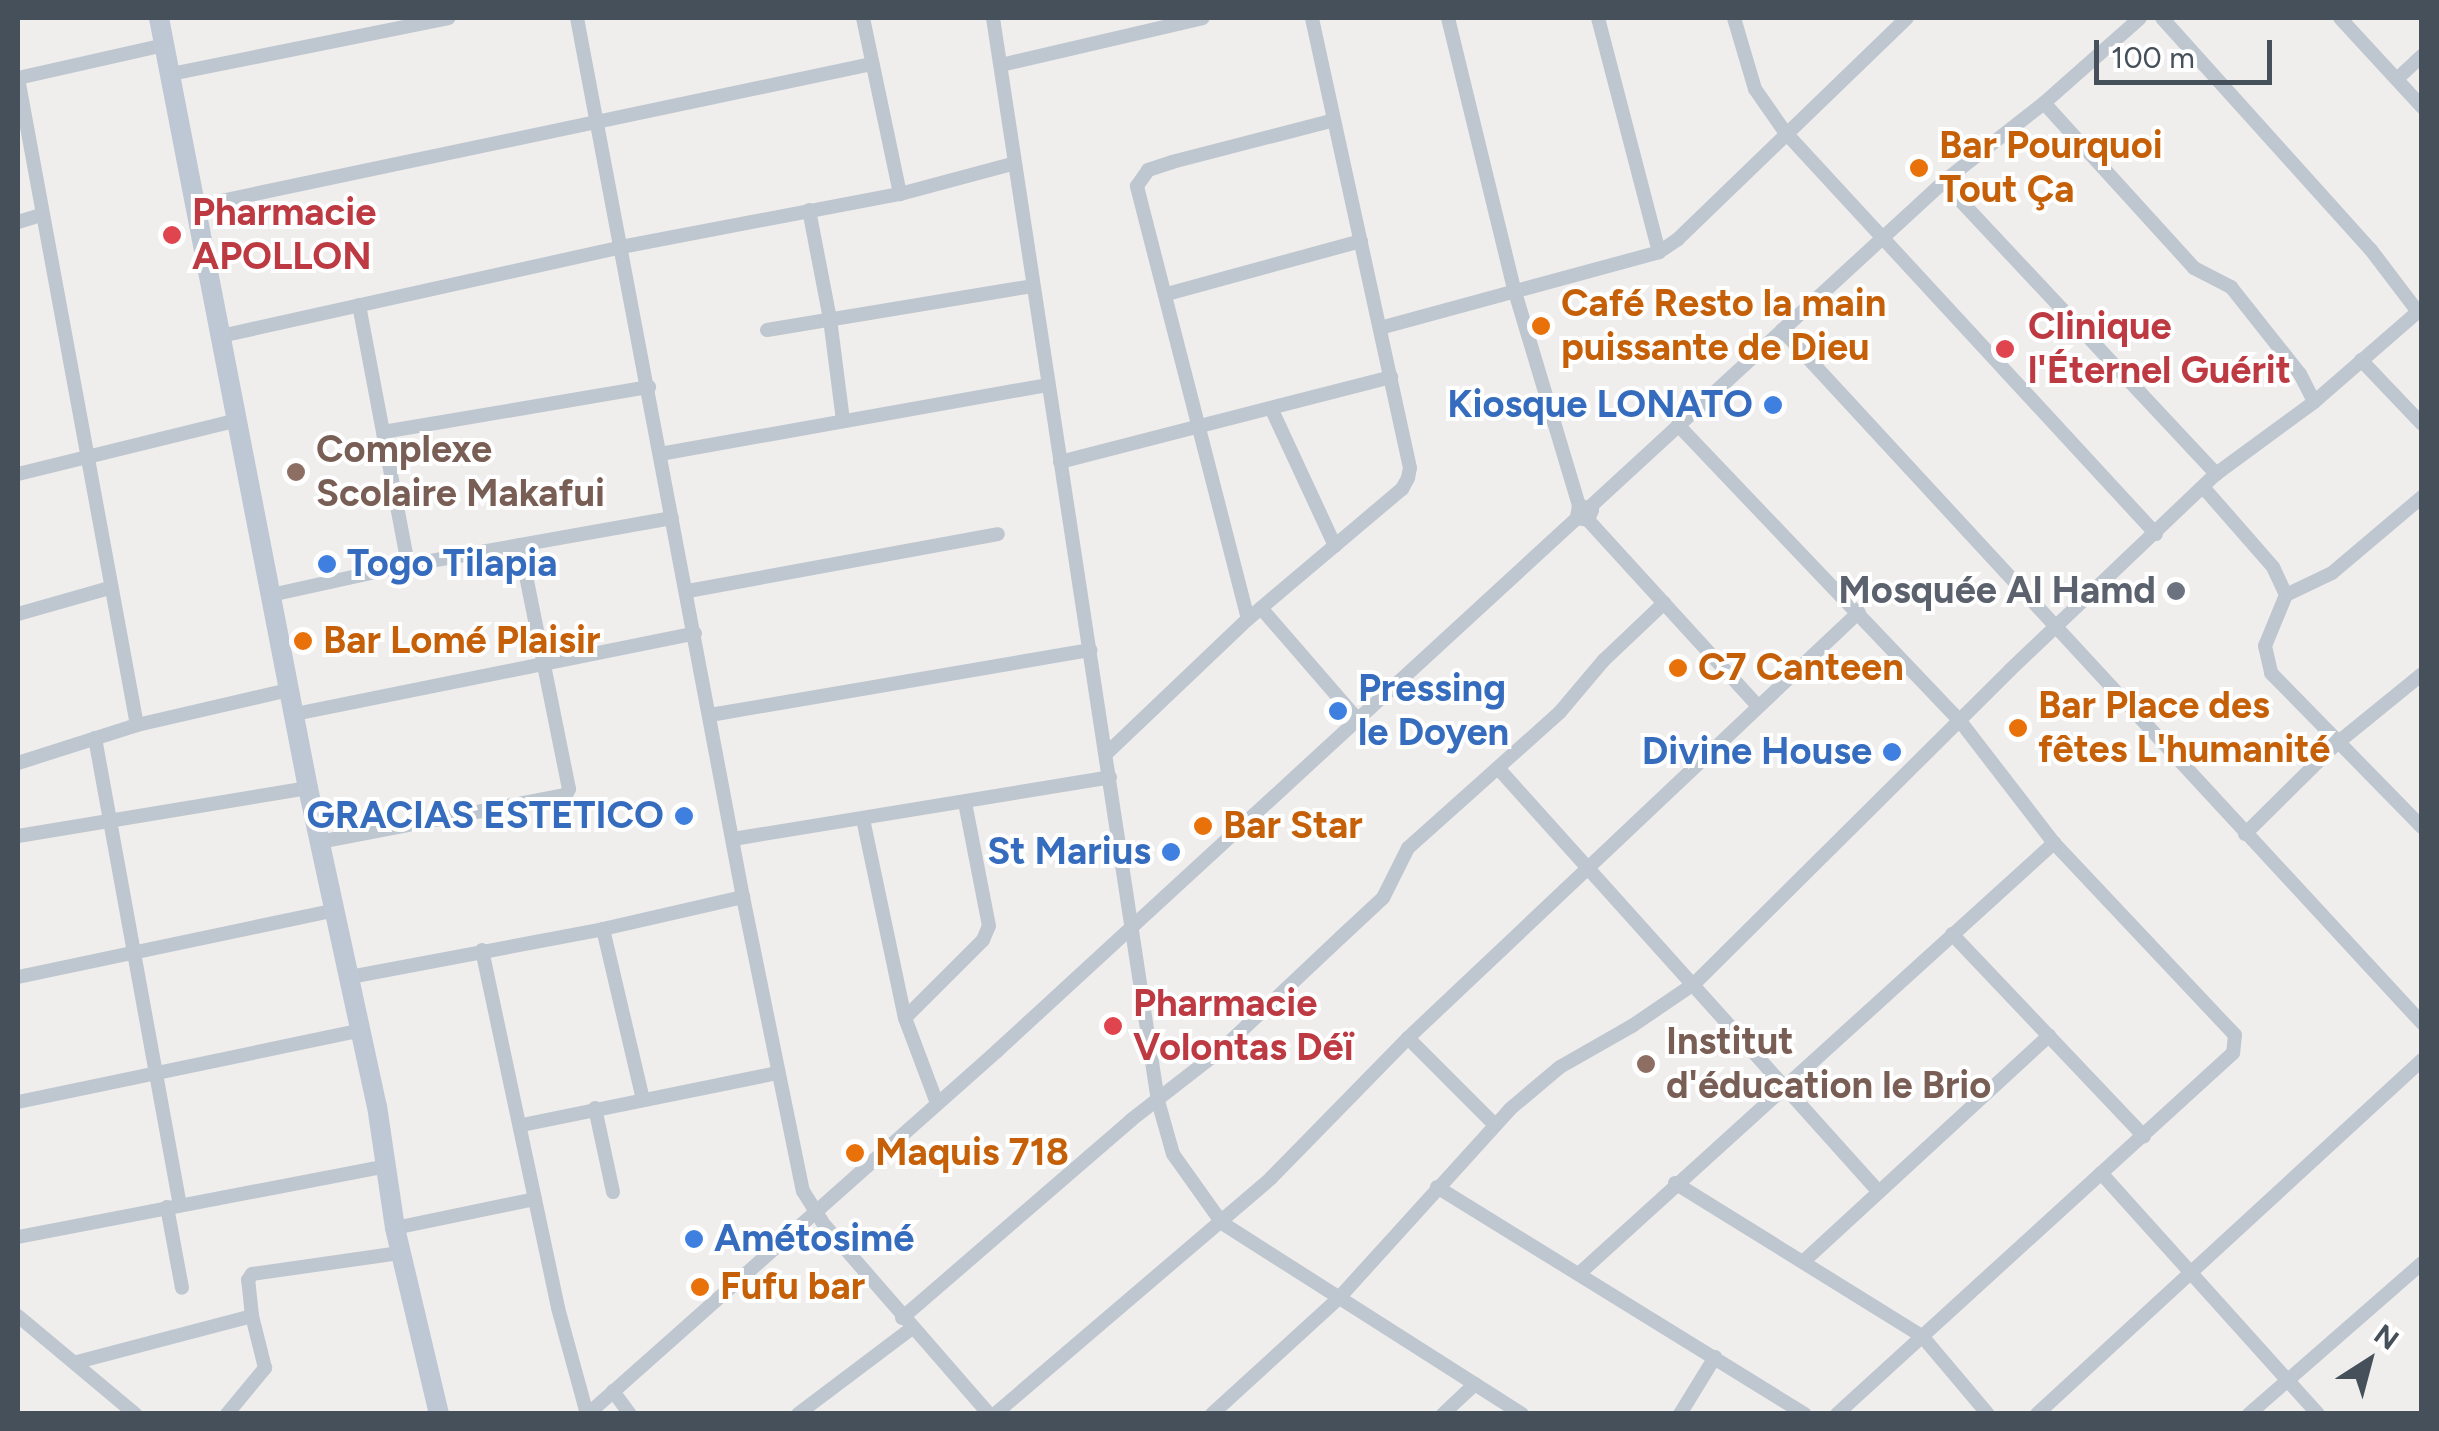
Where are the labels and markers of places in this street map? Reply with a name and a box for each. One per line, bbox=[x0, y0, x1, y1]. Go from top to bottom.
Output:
place label: Bar Pourquoi Tout Ça bbox=[1939, 123, 2163, 212]
marker: Bar Pourquoi Tout Ça bbox=[1908, 157, 1930, 179]
place label: Pharmacie APOLLON bbox=[192, 190, 376, 280]
marker: Pharmacie APOLLON bbox=[161, 224, 183, 246]
place label: Café Resto la main puissante de Dieu bbox=[1561, 281, 1886, 370]
place label: Clinique l'Éternel Guérit bbox=[2028, 304, 2291, 394]
marker: Café Resto la main puissante de Dieu bbox=[1530, 315, 1552, 337]
marker: Clinique l'Éternel Guérit bbox=[1992, 336, 2018, 362]
place label: Kiosque LONATO bbox=[1447, 382, 1753, 428]
marker: Kiosque LONATO bbox=[1762, 394, 1784, 416]
place label: Complexe Scolaire Makafui bbox=[316, 427, 605, 516]
marker: Complexe Scolaire Makafui bbox=[285, 461, 307, 483]
place label: Togo Tilapia bbox=[347, 541, 558, 587]
marker: Togo Tilapia bbox=[316, 553, 338, 575]
place label: Mosquée Al Hamd bbox=[1838, 568, 2156, 614]
marker: Mosquée Al Hamd bbox=[2165, 580, 2187, 602]
place label: Bar Lomé Plaisir bbox=[323, 618, 600, 664]
marker: Bar Lomé Plaisir bbox=[292, 630, 314, 652]
place label: C7 Canteen bbox=[1698, 645, 1904, 691]
marker: C7 Canteen bbox=[1667, 657, 1689, 679]
place label: Pressing le Doyen bbox=[1358, 666, 1509, 756]
place label: Bar Place des fêtes L'humanité bbox=[2038, 683, 2330, 772]
marker: Pressing le Doyen bbox=[1327, 700, 1349, 722]
marker: Bar Place des fêtes L'humanité bbox=[2007, 717, 2029, 739]
place label: Divine House bbox=[1642, 729, 1872, 775]
marker: Divine House bbox=[1881, 741, 1903, 763]
place label: GRACIAS ESTETICO bbox=[306, 793, 664, 839]
place label: Bar Star bbox=[1223, 803, 1363, 849]
marker: GRACIAS ESTETICO bbox=[673, 805, 695, 827]
marker: Bar Star bbox=[1192, 815, 1214, 837]
place label: St Marius bbox=[987, 829, 1151, 875]
marker: St Marius bbox=[1160, 841, 1182, 863]
place label: Pharmacie Volontas Déï bbox=[1133, 981, 1354, 1070]
marker: Pharmacie Volontas Déï bbox=[1102, 1015, 1124, 1037]
place label: Institut d'éducation le Brio bbox=[1666, 1019, 1991, 1108]
marker: Institut d'éducation le Brio bbox=[1635, 1053, 1657, 1075]
place label: Maquis 718 bbox=[875, 1130, 1069, 1176]
marker: Maquis 718 bbox=[844, 1142, 866, 1164]
place label: Amétosimé bbox=[714, 1216, 914, 1262]
marker: Amétosimé bbox=[683, 1228, 705, 1250]
place label: Fufu bar bbox=[720, 1264, 865, 1310]
marker: Fufu bar bbox=[689, 1276, 711, 1298]

